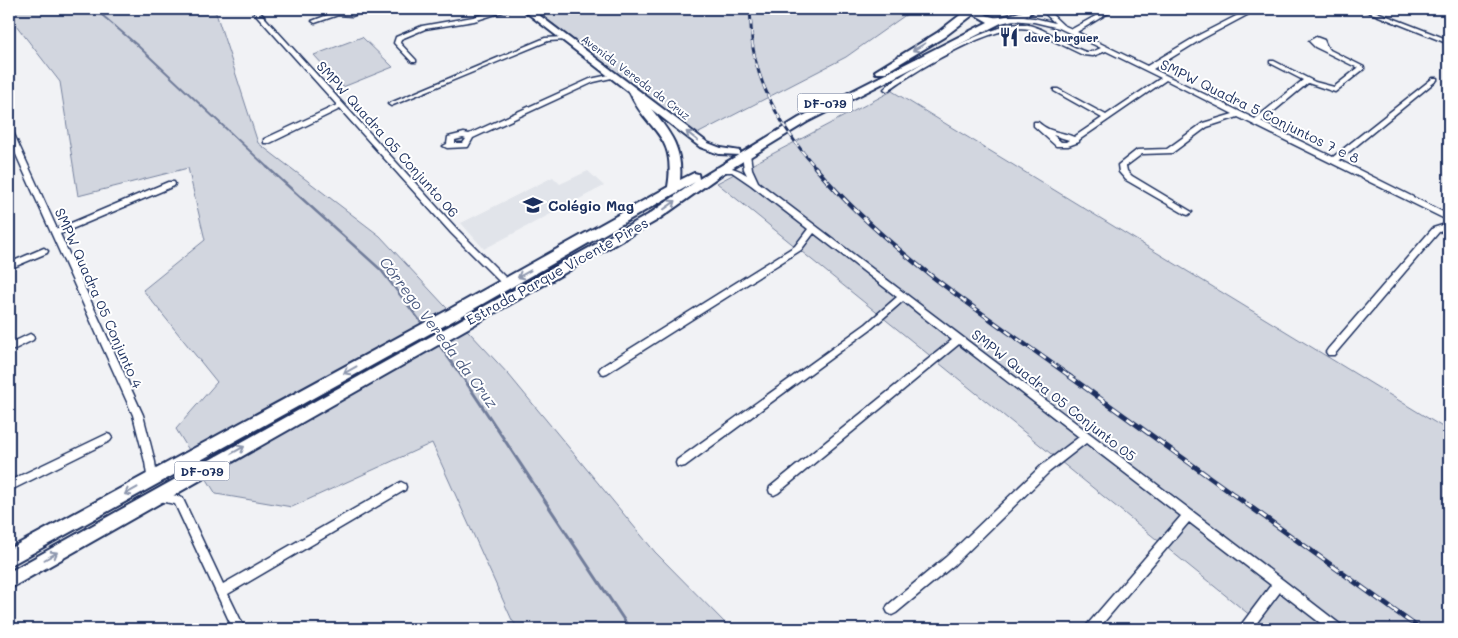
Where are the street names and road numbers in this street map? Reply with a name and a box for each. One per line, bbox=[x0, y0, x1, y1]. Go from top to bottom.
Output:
street label: Avenida Vereda da Cruz bbox=[579, 31, 693, 123]
street label: SMPW Quadra 5 Conjuntos 7 e 8 bbox=[1157, 54, 1363, 168]
street label: SMPW Quadra 05 Conjunto 06 bbox=[313, 57, 463, 221]
road number: DF-079 bbox=[798, 94, 852, 112]
street label: SMPW Quadra 05 Conjunto 4 bbox=[51, 205, 148, 392]
street label: Estrada Parque Vicente Pires bbox=[463, 213, 651, 329]
street label: SMPW Quadra 05 Conjunto 05 bbox=[968, 325, 1140, 465]
road number: DF-079 bbox=[174, 462, 230, 481]

